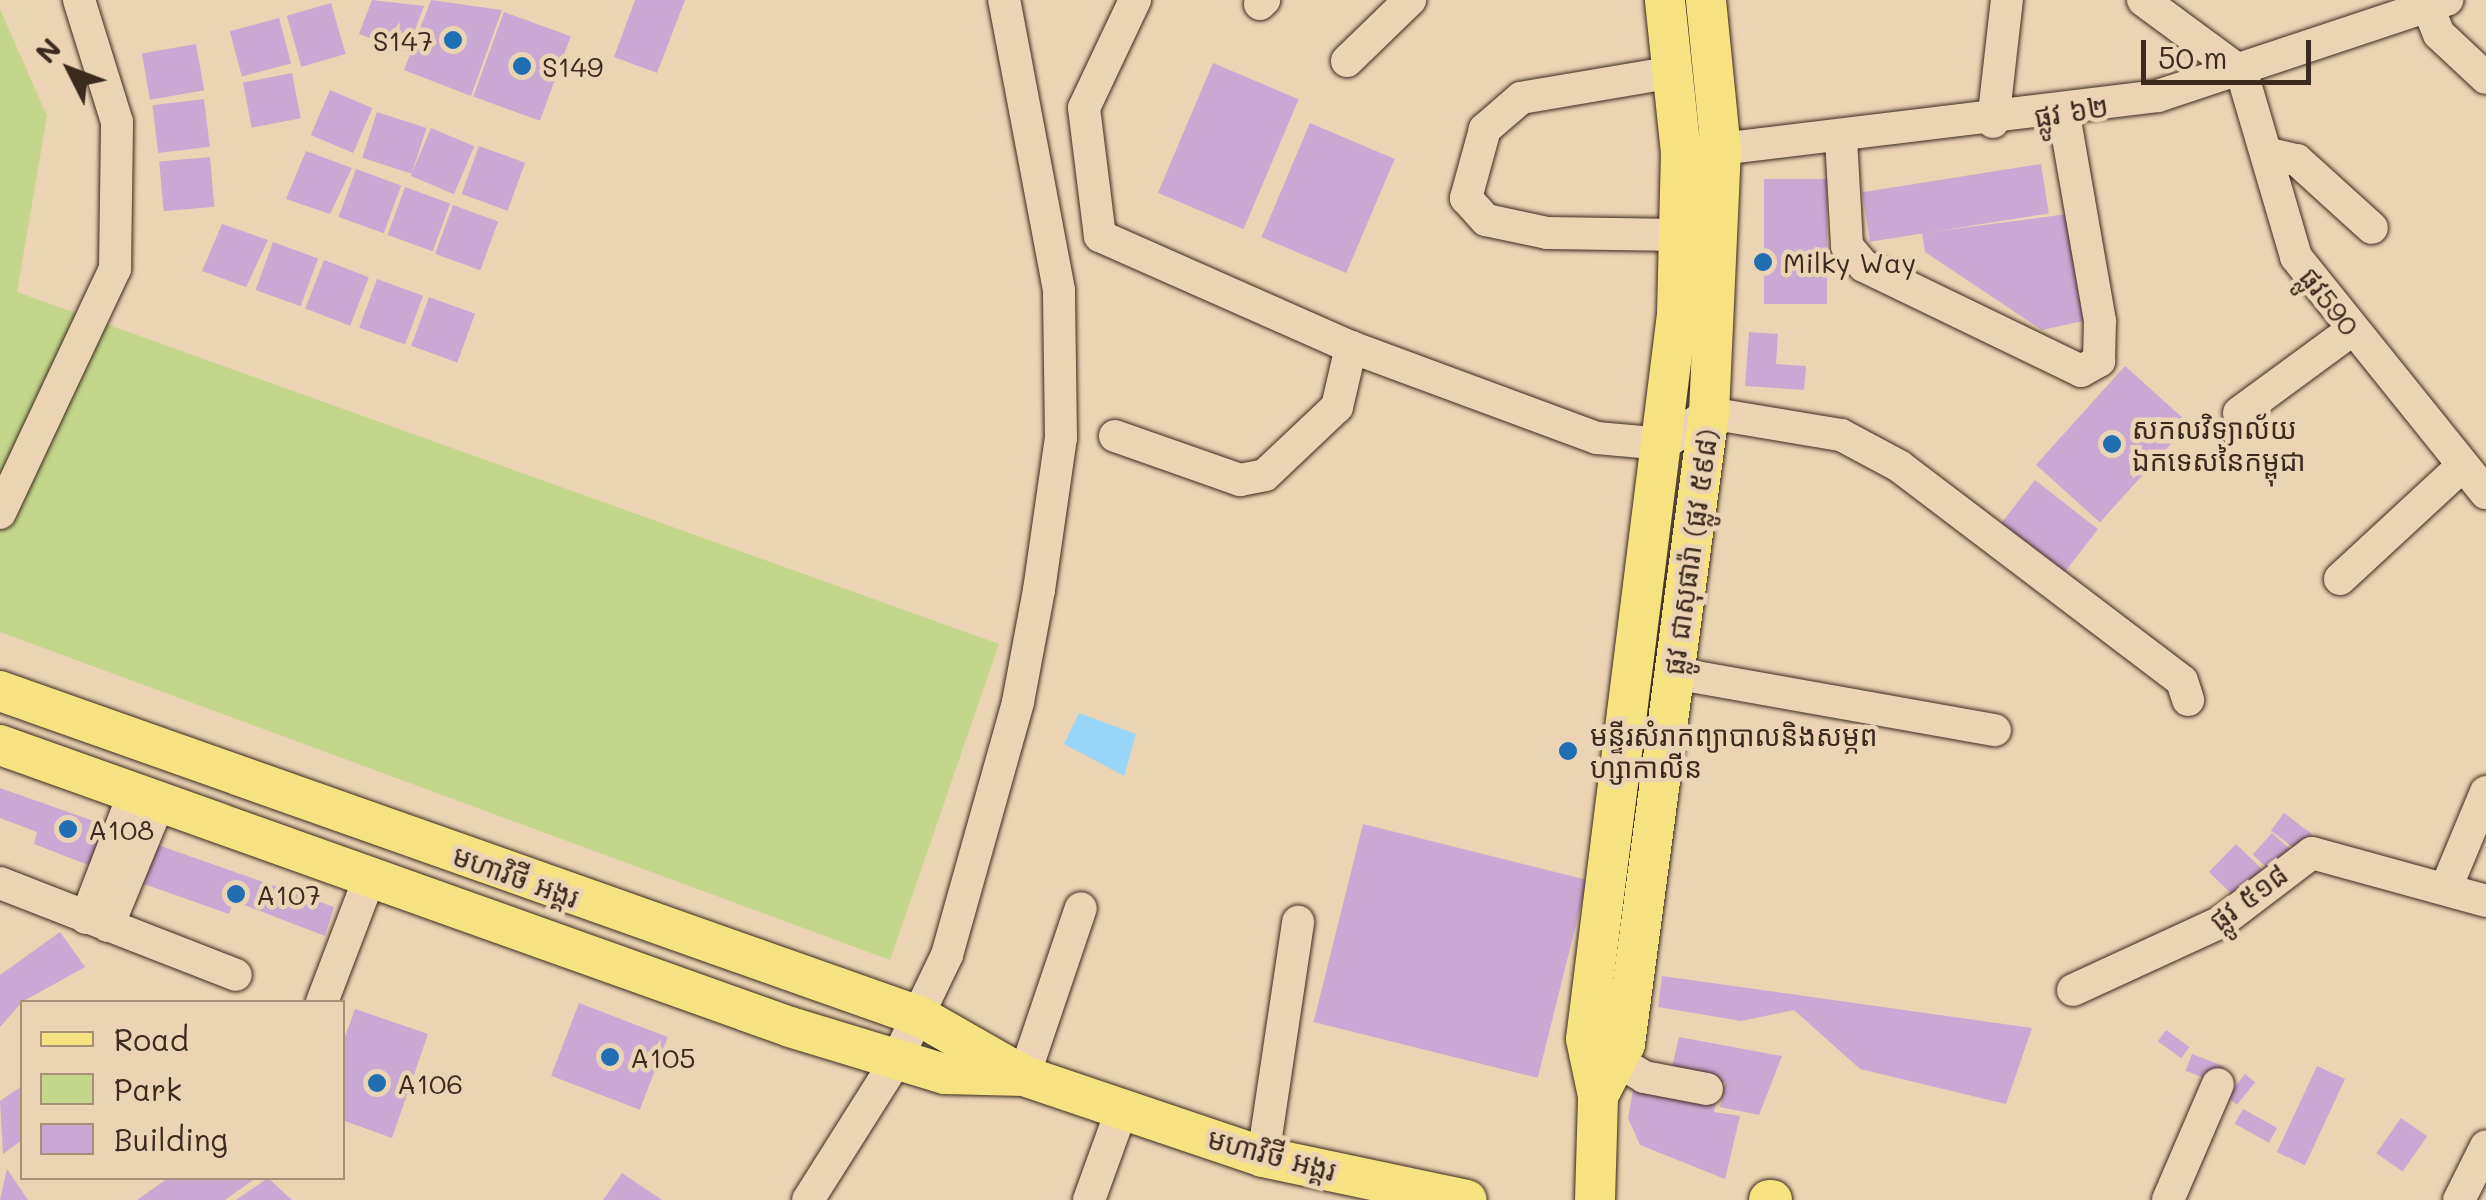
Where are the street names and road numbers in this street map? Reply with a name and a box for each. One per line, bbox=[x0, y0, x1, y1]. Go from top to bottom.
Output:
street label: ផ្លូវ ៦២ bbox=[2031, 89, 2111, 133]
street label: ផ្លូវ590 bbox=[2293, 260, 2367, 342]
street label: ផ្លូវ ជាសុផារ៉ា (ផ្លូវ ៥៩៨) bbox=[1656, 427, 1724, 677]
street label: មហាវិថី អង្គរ bbox=[449, 838, 583, 914]
street label: ផ្លូវ ៥១៨ bbox=[2202, 857, 2294, 937]
street label: មហាវិថី អង្គរ bbox=[1204, 1121, 1340, 1187]

